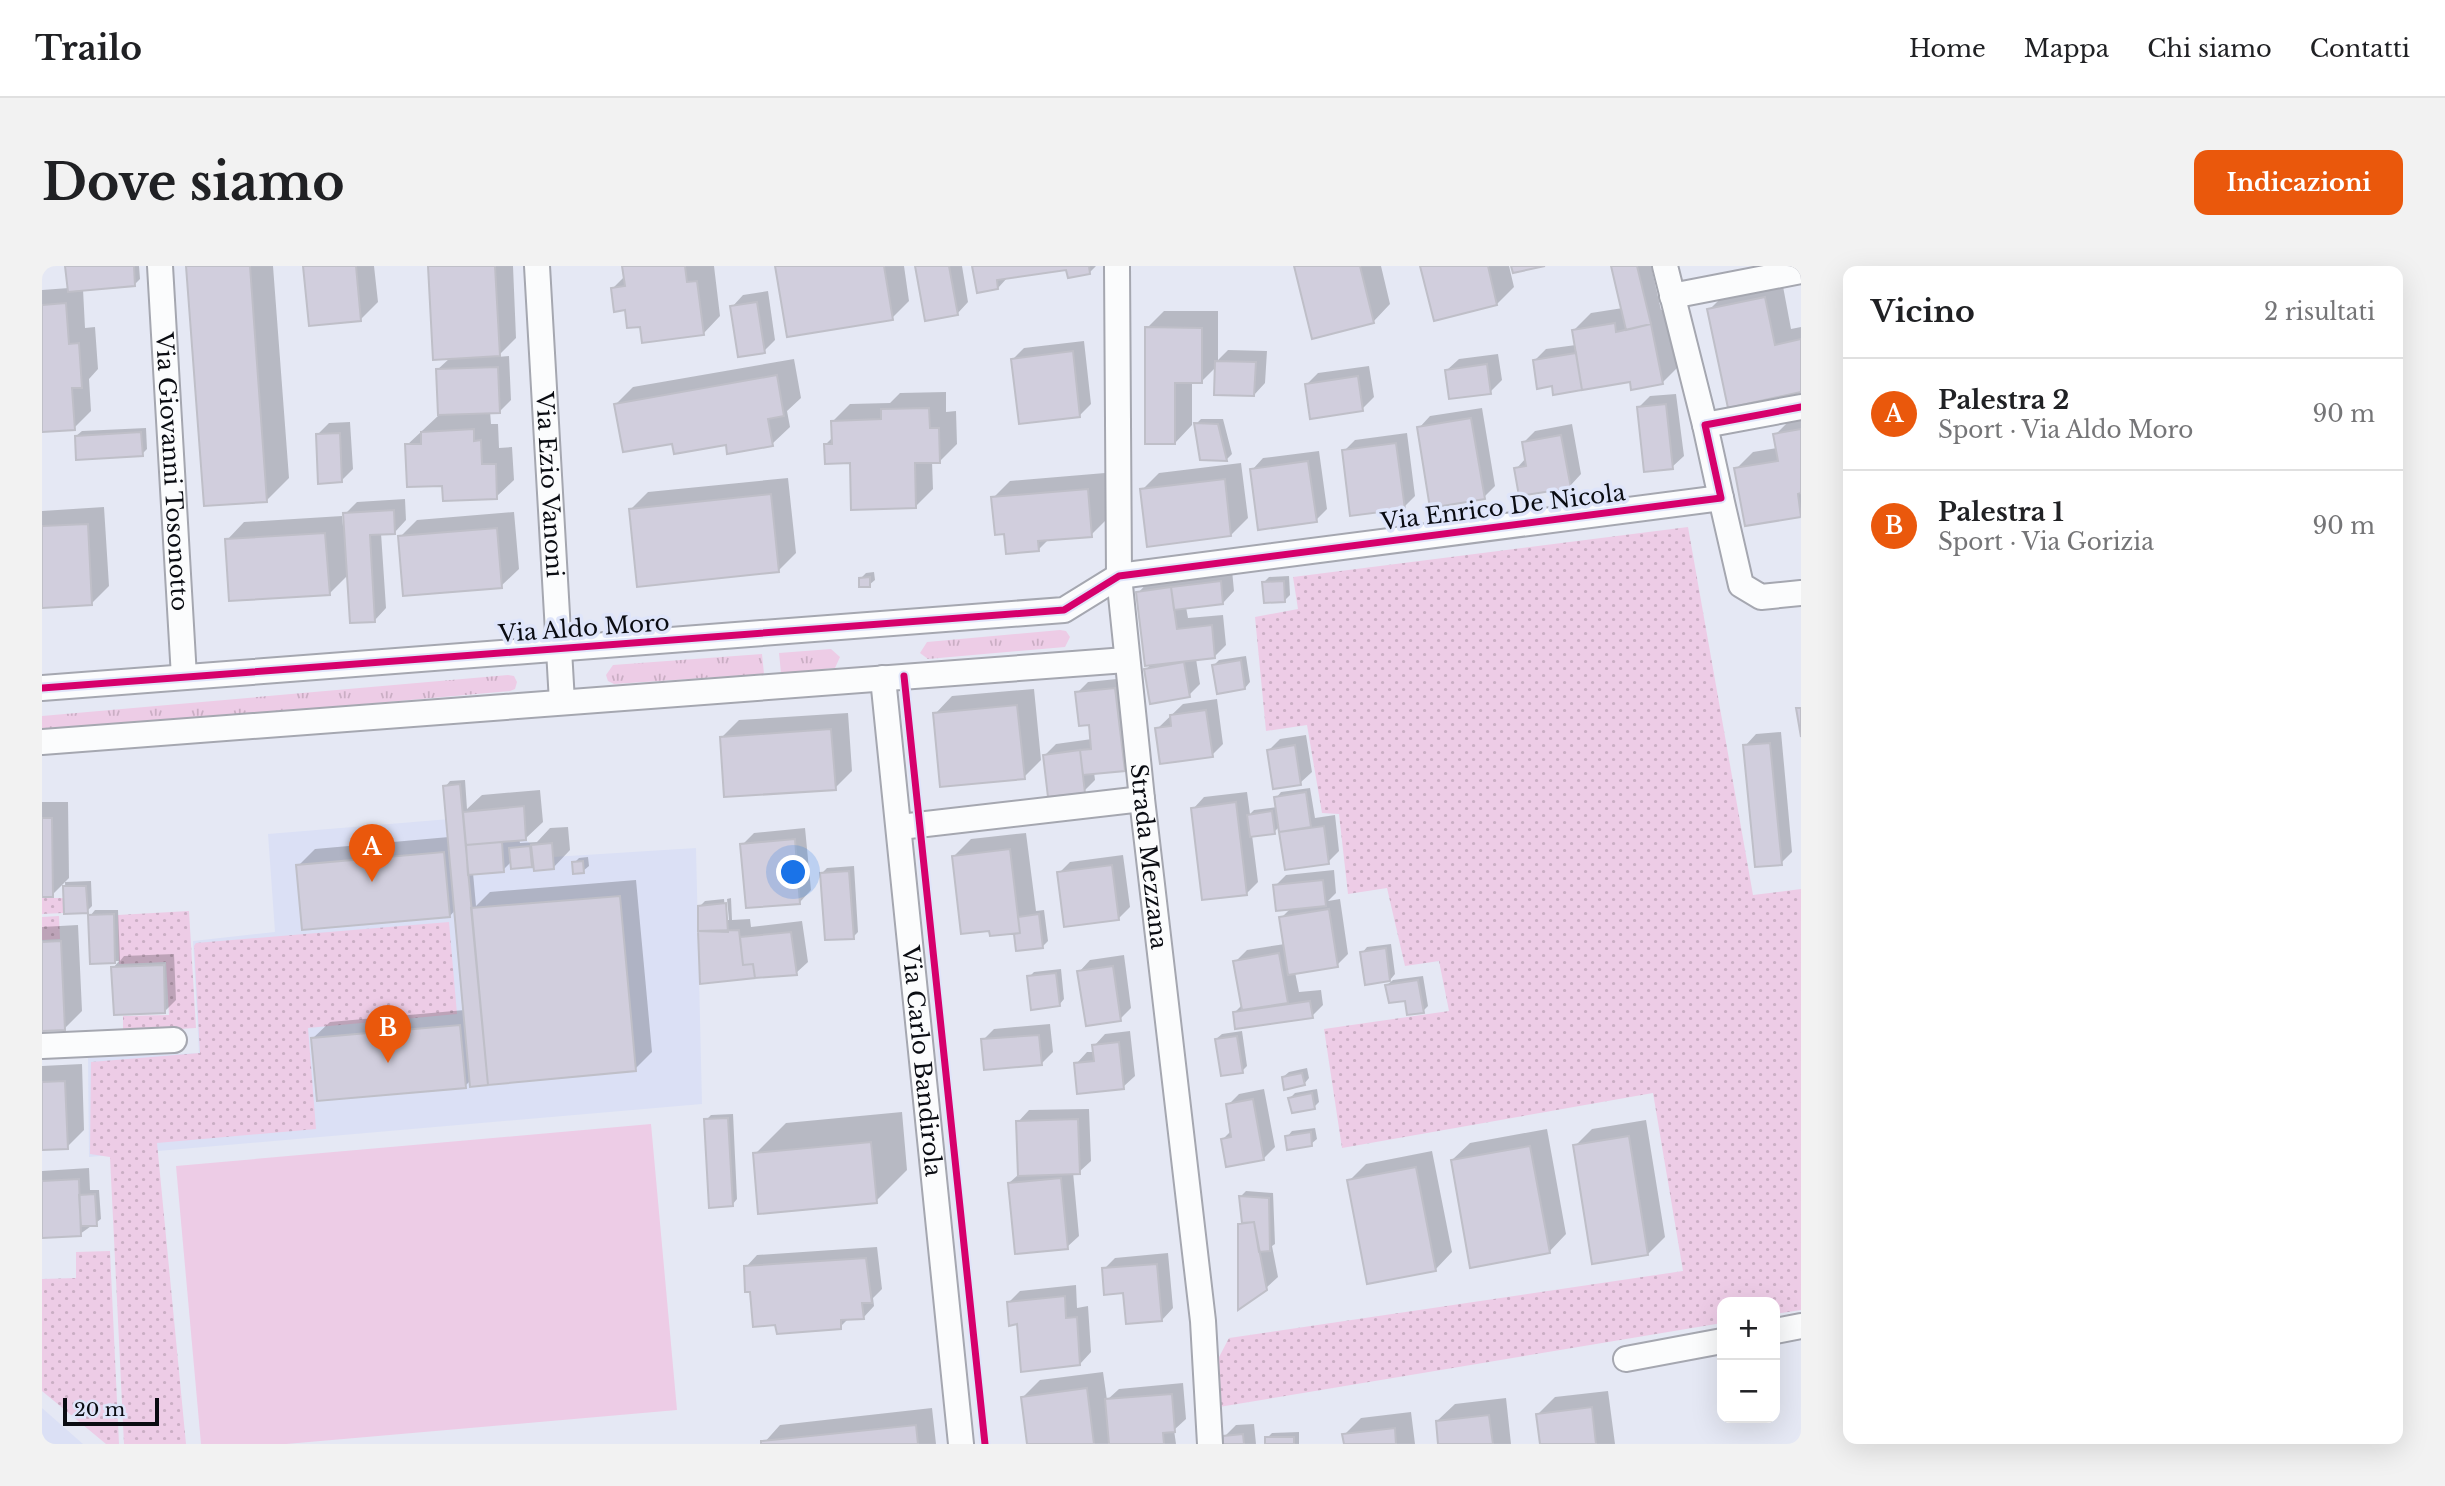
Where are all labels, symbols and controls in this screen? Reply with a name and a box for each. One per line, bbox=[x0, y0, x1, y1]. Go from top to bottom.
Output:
text: Trailo bbox=[35, 28, 142, 69]
text: Home bbox=[1909, 34, 1986, 63]
text: Mappa bbox=[2024, 34, 2109, 63]
text: Chi siamo bbox=[2147, 34, 2272, 63]
text: Contatti bbox=[2310, 34, 2410, 63]
button: Indicazioni bbox=[2194, 150, 2403, 215]
text: Dove siamo bbox=[42, 152, 345, 213]
text: Vicino bbox=[1871, 293, 1975, 330]
text: 2 risultati bbox=[2264, 298, 2375, 326]
street label: Via Giovanni Tosonotto bbox=[150, 331, 194, 612]
text: Palestra 2 bbox=[1938, 384, 2070, 416]
street label: Via Ezio Vanoni bbox=[530, 390, 569, 578]
text: A bbox=[1885, 400, 1903, 428]
text: 90 m bbox=[2313, 400, 2375, 428]
text: Sport · Via Aldo Moro bbox=[1938, 416, 2193, 444]
street label: Via Enrico De Nicola bbox=[1378, 478, 1627, 536]
text: Palestra 1 bbox=[1938, 496, 2064, 528]
text: B bbox=[1885, 512, 1903, 540]
text: 90 m bbox=[2313, 512, 2375, 540]
text: Sport · Via Gorizia bbox=[1938, 528, 2154, 556]
street label: Via Aldo Moro bbox=[496, 608, 671, 648]
street label: Strada Mezzana bbox=[1124, 762, 1173, 951]
pin: A bbox=[349, 824, 395, 882]
your location bbox=[776, 855, 810, 889]
street label: Via Carlo Bandirola bbox=[896, 943, 948, 1178]
pin: B bbox=[365, 1005, 411, 1063]
map controls bbox=[1717, 1297, 1780, 1423]
button: + bbox=[1717, 1297, 1780, 1360]
button: − bbox=[1717, 1360, 1780, 1423]
scale bar bbox=[63, 1395, 159, 1427]
text: 20 m bbox=[74, 1398, 125, 1421]

